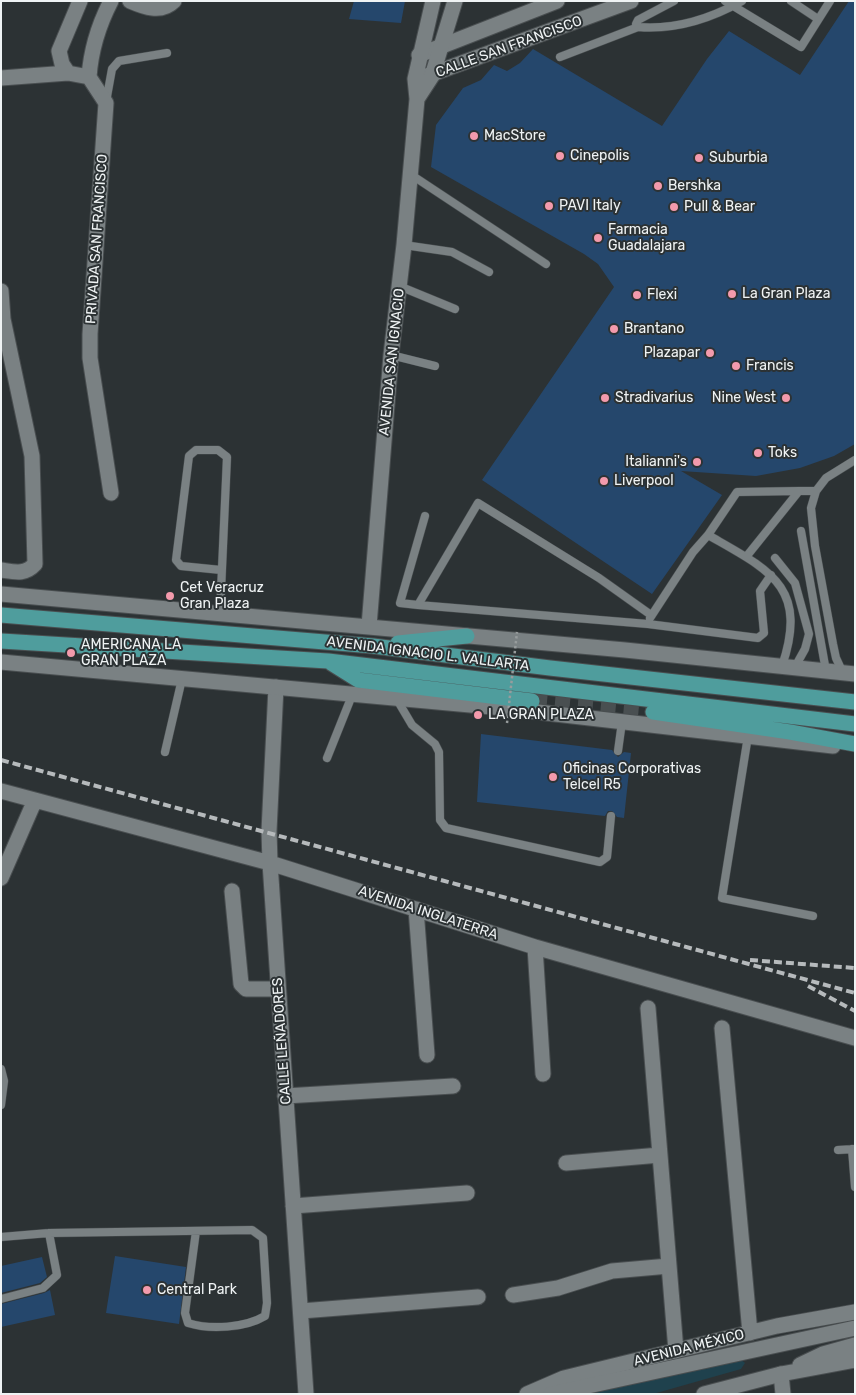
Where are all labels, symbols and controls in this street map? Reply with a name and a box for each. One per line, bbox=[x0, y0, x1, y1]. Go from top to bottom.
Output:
street label: CALLE SAN FRANCISCO bbox=[434, 13, 584, 81]
place label: MacStore bbox=[484, 128, 546, 144]
marker: MacStore bbox=[468, 130, 480, 142]
place label: Cinepolis bbox=[570, 148, 629, 164]
marker: Cinepolis bbox=[554, 150, 566, 162]
place label: Suburbia bbox=[709, 150, 768, 166]
marker: Suburbia bbox=[693, 152, 705, 164]
street label: PRIVADA SAN FRANCISCO bbox=[83, 153, 111, 325]
place label: Bershka bbox=[668, 178, 721, 194]
marker: Bershka bbox=[652, 180, 664, 192]
place label: PAVI Italy bbox=[559, 198, 621, 214]
place label: Pull & Bear bbox=[684, 199, 755, 215]
marker: PAVI Italy bbox=[543, 200, 555, 212]
marker: Pull & Bear bbox=[668, 201, 680, 213]
place label: Farmacia Guadalajara bbox=[608, 222, 685, 254]
marker: Farmacia Guadalajara bbox=[592, 232, 604, 244]
place label: La Gran Plaza bbox=[742, 286, 830, 302]
street label: AVENIDA SAN IGNACIO bbox=[376, 287, 408, 437]
place label: Flexi bbox=[647, 287, 677, 303]
marker: La Gran Plaza bbox=[726, 288, 738, 300]
marker: Flexi bbox=[631, 289, 643, 301]
place label: Brantano bbox=[624, 321, 684, 337]
marker: Brantano bbox=[608, 323, 620, 335]
place label: Plazapar bbox=[644, 345, 700, 361]
marker: Plazapar bbox=[704, 347, 716, 359]
place label: Francis bbox=[746, 358, 794, 374]
marker: Francis bbox=[730, 360, 742, 372]
place label: Stradivarius bbox=[615, 390, 693, 406]
place label: Nine West bbox=[712, 390, 776, 406]
marker: Stradivarius bbox=[599, 392, 611, 404]
marker: Nine West bbox=[780, 392, 792, 404]
place label: Toks bbox=[768, 445, 797, 461]
marker: Toks bbox=[752, 447, 764, 459]
place label: Italianni's bbox=[625, 454, 687, 470]
marker: Italianni's bbox=[691, 456, 703, 468]
place label: Liverpool bbox=[614, 473, 674, 489]
marker: Liverpool bbox=[598, 475, 610, 487]
place label: Cet Veracruz Gran Plaza bbox=[180, 580, 264, 612]
marker: Cet Veracruz Gran Plaza bbox=[164, 590, 176, 602]
street label: AVENIDA IGNACIO L. VALLARTA bbox=[326, 633, 530, 675]
place label: AMERICANA LA GRAN PLAZA bbox=[81, 637, 181, 670]
marker: AMERICANA LA GRAN PLAZA bbox=[65, 647, 77, 659]
place label: LA GRAN PLAZA bbox=[488, 707, 594, 723]
marker: LA GRAN PLAZA bbox=[472, 709, 484, 721]
place label: Oficinas Corporativas Telcel R5 bbox=[563, 761, 701, 794]
marker: Oficinas Corporativas Telcel R5 bbox=[547, 771, 559, 783]
street label: AVENIDA INGLATERRA bbox=[356, 882, 500, 944]
street label: CALLE LEÑADORES bbox=[269, 977, 295, 1105]
place label: Central Park bbox=[157, 1282, 237, 1298]
marker: Central Park bbox=[141, 1284, 153, 1296]
street label: AVENIDA MÉXICO bbox=[632, 1326, 746, 1370]

